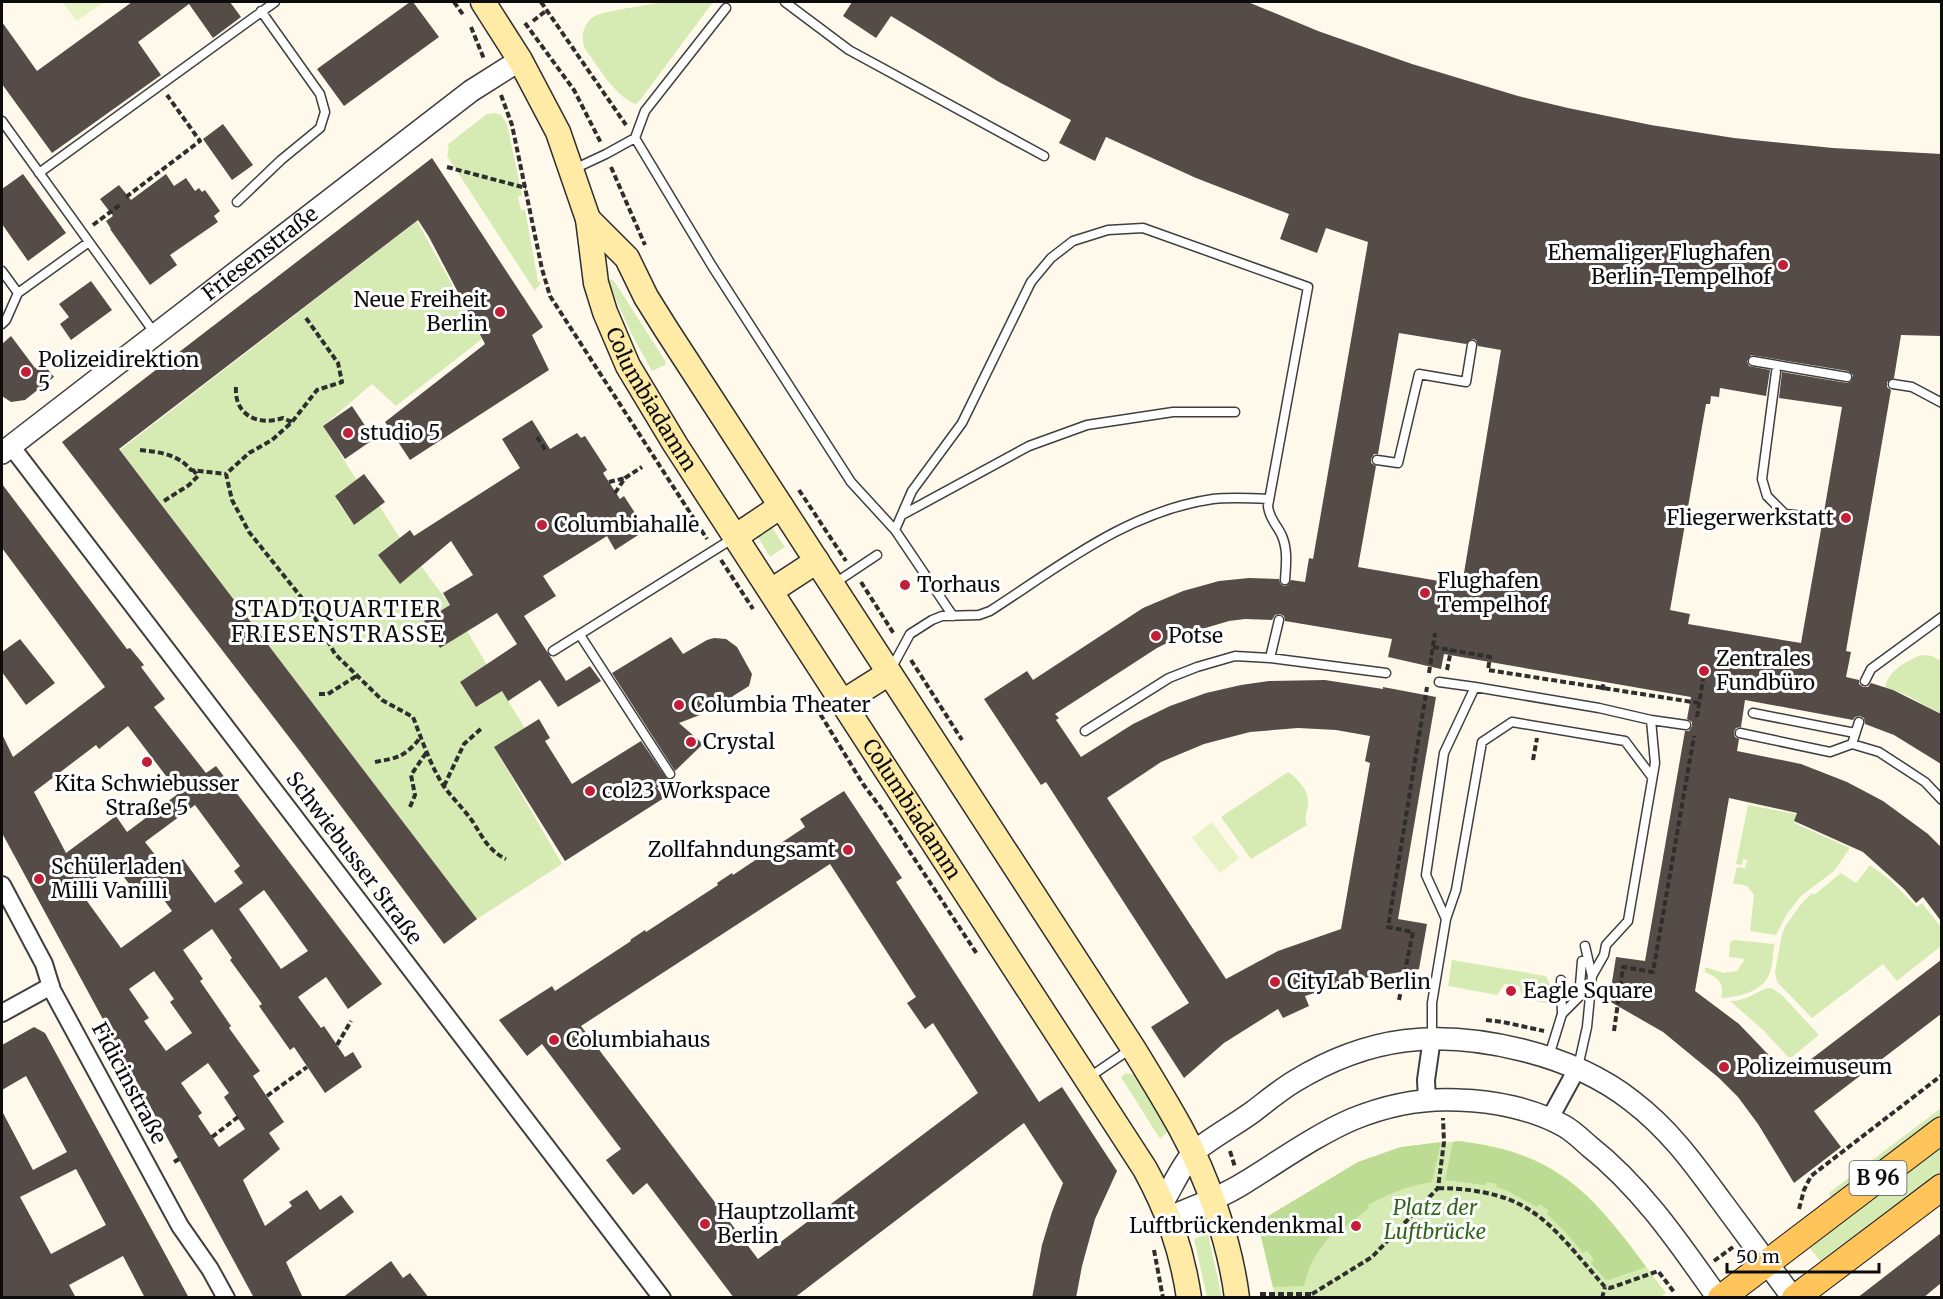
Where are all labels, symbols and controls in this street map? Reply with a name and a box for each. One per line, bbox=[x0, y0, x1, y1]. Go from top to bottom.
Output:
street label: Friesenstraße bbox=[197, 200, 323, 307]
place label: Ehemaliger Flughafen Berlin-Tempelhof bbox=[1547, 239, 1772, 290]
marker: Ehemaliger Flughafen Berlin-Tempelhof bbox=[1776, 258, 1790, 272]
place label: Neue Freiheit Berlin bbox=[354, 286, 488, 337]
marker: Neue Freiheit Berlin bbox=[493, 305, 507, 319]
street label: Columbiadamm bbox=[600, 323, 703, 476]
place label: Polizeidirektion 5 bbox=[38, 346, 199, 397]
marker: Polizeidirektion 5 bbox=[19, 365, 33, 379]
place label: studio 5 bbox=[360, 419, 440, 446]
marker: studio 5 bbox=[341, 426, 355, 440]
place label: Fliegerwerkstatt bbox=[1666, 504, 1834, 531]
place label: Columbiahalle bbox=[554, 511, 699, 538]
marker: Fliegerwerkstatt bbox=[1839, 511, 1853, 525]
marker: Columbiahalle bbox=[535, 518, 549, 532]
place label: Flughafen Tempelhof bbox=[1437, 567, 1548, 618]
place label: Torhaus bbox=[917, 571, 1000, 598]
marker: Torhaus bbox=[898, 578, 912, 592]
marker: Flughafen Tempelhof bbox=[1418, 586, 1432, 600]
district label: STADTQUARTIER FRIESENSTRASSE bbox=[231, 595, 445, 648]
place label: Potse bbox=[1168, 622, 1223, 649]
marker: Potse bbox=[1149, 629, 1163, 643]
place label: Zentrales Fundbüro bbox=[1716, 645, 1815, 696]
marker: Zentrales Fundbüro bbox=[1697, 664, 1711, 678]
place label: Columbia Theater bbox=[691, 691, 871, 718]
marker: Columbia Theater bbox=[672, 698, 686, 712]
place label: Crystal bbox=[703, 728, 775, 755]
street label: Columbiadamm bbox=[857, 734, 968, 884]
marker: Crystal bbox=[684, 735, 698, 749]
marker: Kita Schwiebusser Straße 5 bbox=[140, 755, 154, 769]
street label: Schwiebusser Straße bbox=[280, 766, 428, 950]
place label: Kita Schwiebusser Straße 5 bbox=[54, 770, 240, 821]
place label: col23 Workspace bbox=[602, 777, 770, 804]
marker: col23 Workspace bbox=[583, 784, 597, 798]
place label: Zollfahndungsamt bbox=[648, 836, 836, 863]
marker: Zollfahndungsamt bbox=[841, 843, 855, 857]
place label: Schülerladen Milli Vanilli bbox=[51, 853, 183, 904]
marker: Schülerladen Milli Vanilli bbox=[32, 872, 46, 886]
place label: CityLab Berlin bbox=[1287, 968, 1431, 995]
marker: CityLab Berlin bbox=[1268, 975, 1282, 989]
place label: Eagle Square bbox=[1523, 977, 1653, 1004]
marker: Eagle Square bbox=[1504, 984, 1518, 998]
street label: Fidicinstraße bbox=[86, 1017, 173, 1148]
place label: Columbiahaus bbox=[566, 1026, 710, 1053]
marker: Columbiahaus bbox=[547, 1033, 561, 1047]
place label: Polizeimuseum bbox=[1736, 1053, 1892, 1080]
marker: Polizeimuseum bbox=[1717, 1060, 1731, 1074]
road number: B 96 bbox=[1850, 1161, 1906, 1195]
park label: Platz der Luftbrücke bbox=[1384, 1194, 1486, 1245]
place label: Hauptzollamt Berlin bbox=[717, 1198, 855, 1249]
place label: Luftbrückendenkmal bbox=[1129, 1212, 1344, 1239]
marker: Hauptzollamt Berlin bbox=[698, 1217, 712, 1231]
marker: Luftbrückendenkmal bbox=[1349, 1219, 1363, 1233]
scale bar bbox=[1727, 1236, 1878, 1274]
text: 50 m bbox=[1736, 1245, 1780, 1268]

